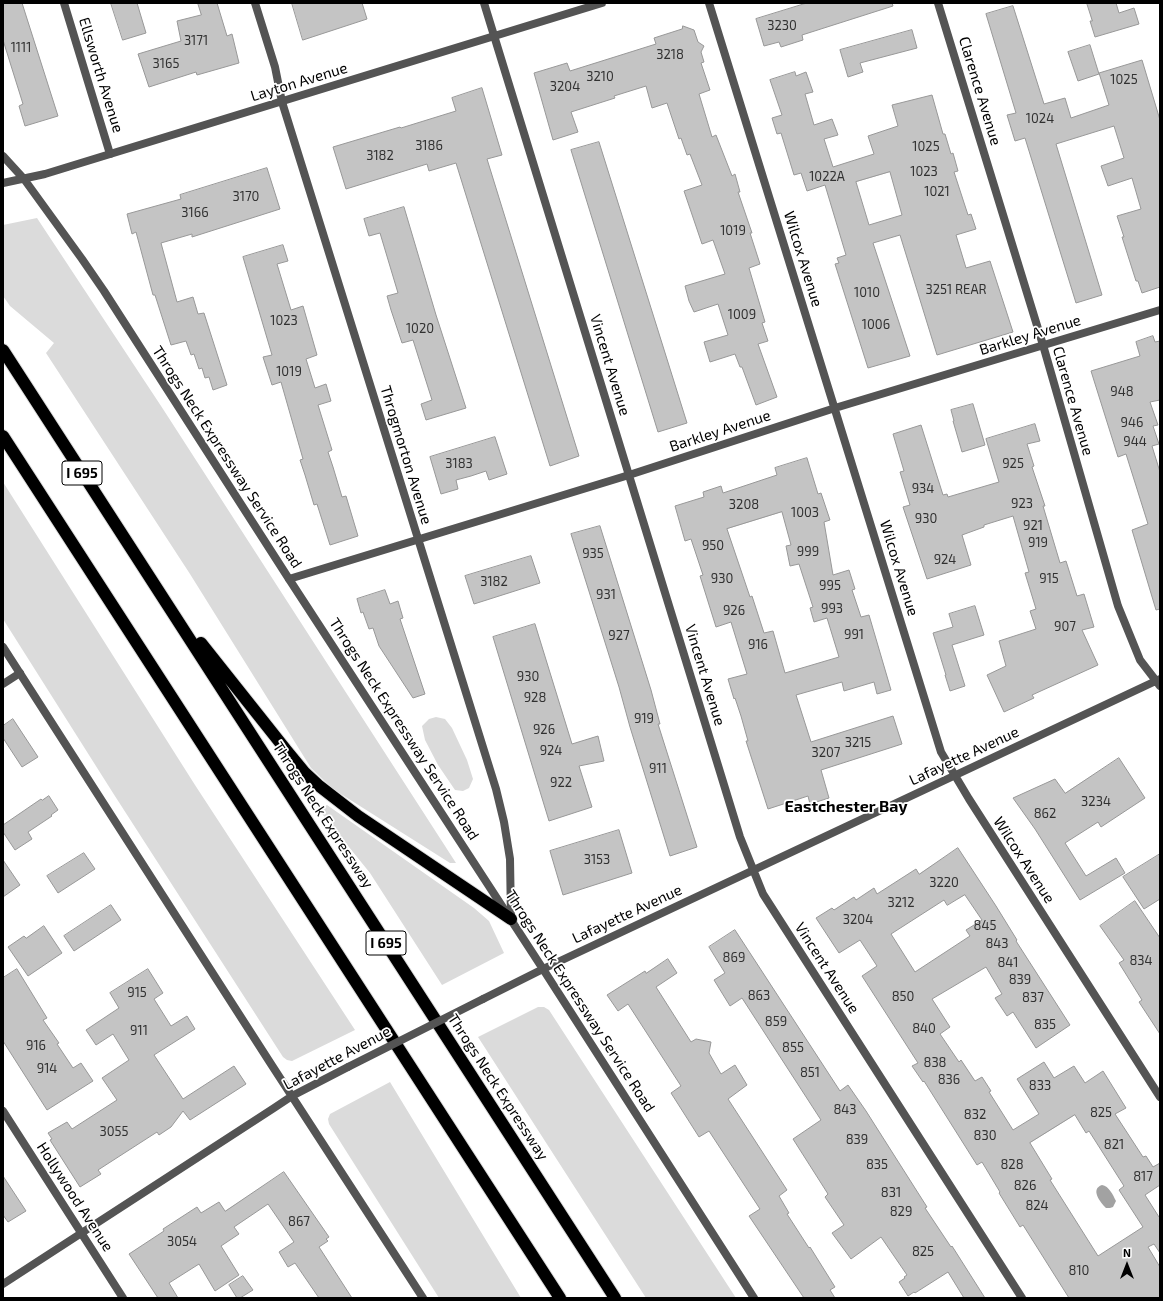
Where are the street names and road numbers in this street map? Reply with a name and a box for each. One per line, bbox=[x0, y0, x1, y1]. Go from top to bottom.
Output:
street label: Ellsworth Avenue bbox=[75, 15, 127, 135]
street label: Clarence Avenue bbox=[955, 34, 1005, 148]
street label: Layton Avenue bbox=[248, 59, 350, 105]
street label: Wilcox Avenue bbox=[780, 209, 826, 309]
street label: Barkley Avenue bbox=[977, 311, 1083, 359]
street label: Vincent Avenue bbox=[586, 312, 634, 418]
street label: Throgs Neck Expressway Service Road bbox=[148, 343, 306, 571]
street label: Clarence Avenue bbox=[1049, 344, 1097, 458]
street label: Throgmorton Avenue bbox=[376, 383, 436, 527]
street label: Barkley Avenue bbox=[667, 406, 773, 456]
road number: I 695 bbox=[62, 461, 102, 485]
street label: Wilcox Avenue bbox=[876, 518, 922, 618]
street label: Throgs Neck Expressway Service Road bbox=[325, 615, 483, 843]
street label: Vincent Avenue bbox=[681, 622, 729, 728]
street label: Lafayette Avenue bbox=[906, 723, 1022, 789]
street label: Throgs Neck Expressway bbox=[269, 739, 377, 891]
street label: Wilcox Avenue bbox=[989, 813, 1059, 907]
street label: Lafayette Avenue bbox=[569, 881, 685, 947]
street label: Throgs Neck Expressway Service Road bbox=[501, 887, 659, 1115]
street label: Vincent Avenue bbox=[791, 919, 863, 1017]
road number: I 695 bbox=[366, 931, 406, 955]
street label: Throgs Neck Expressway bbox=[444, 1011, 552, 1163]
street label: Lafayette Avenue bbox=[280, 1022, 394, 1094]
street label: Hollywood Avenue bbox=[33, 1139, 117, 1255]

